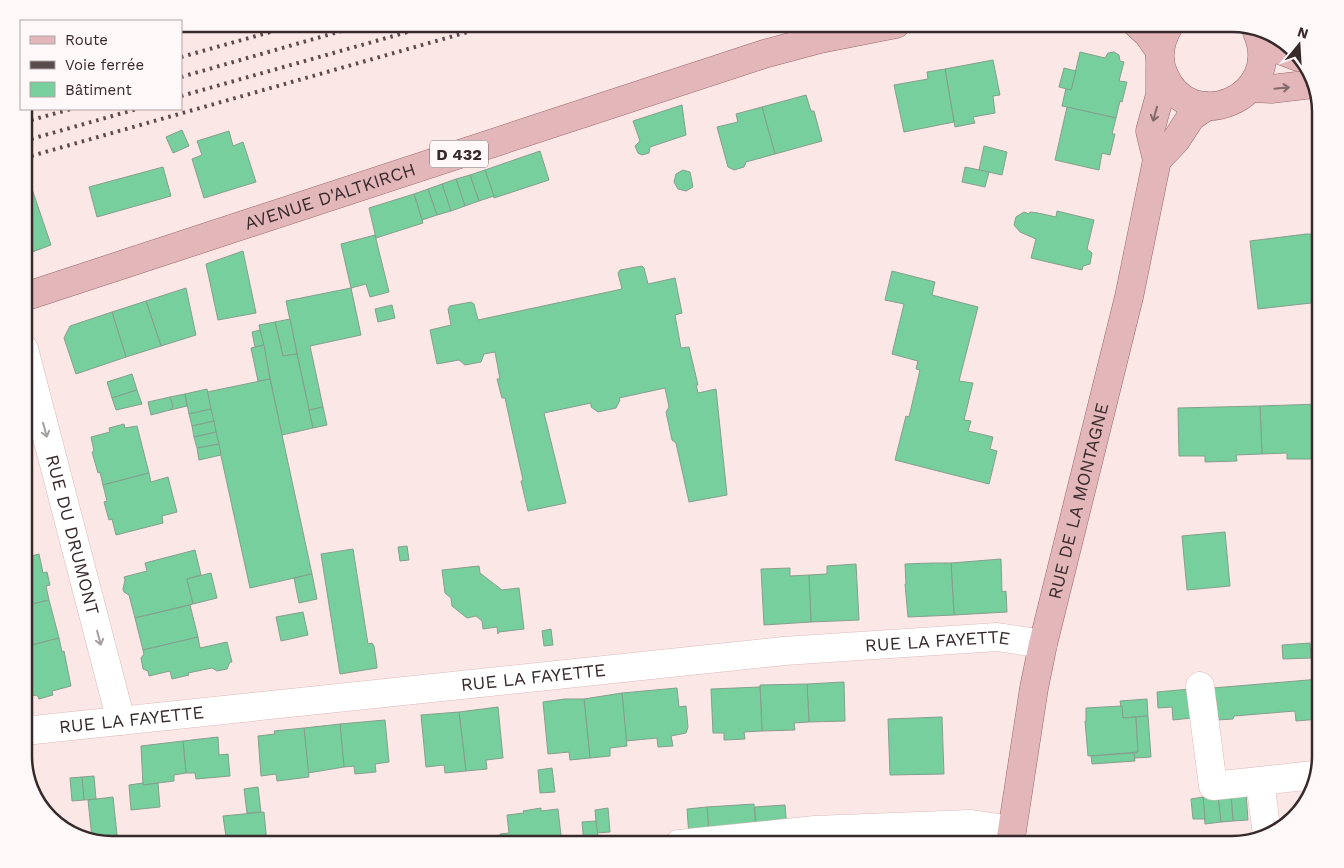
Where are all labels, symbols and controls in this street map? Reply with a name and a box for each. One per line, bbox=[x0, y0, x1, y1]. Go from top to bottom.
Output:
legend bbox=[20, 20, 182, 110]
north arrow bbox=[1274, 20, 1324, 70]
text: N bbox=[1296, 23, 1310, 42]
text: Route bbox=[65, 31, 108, 49]
text: Voie ferrée bbox=[65, 56, 144, 74]
text: Bâtiment bbox=[65, 81, 132, 99]
one-way arrow bbox=[1274, 83, 1290, 93]
one-way arrow bbox=[1150, 105, 1159, 121]
road number: D 432 bbox=[430, 140, 488, 168]
street label: AVENUE D'ALTKIRCH bbox=[242, 158, 418, 234]
street label: RUE DE LA MONTAGNE bbox=[1043, 401, 1112, 601]
one-way arrow bbox=[41, 421, 50, 437]
street label: RUE DU DRUMONT bbox=[42, 452, 104, 617]
street label: RUE LA FAYETTE bbox=[864, 626, 1012, 656]
one-way arrow bbox=[95, 629, 105, 645]
street label: RUE LA FAYETTE bbox=[460, 659, 607, 695]
street label: RUE LA FAYETTE bbox=[58, 701, 205, 737]

